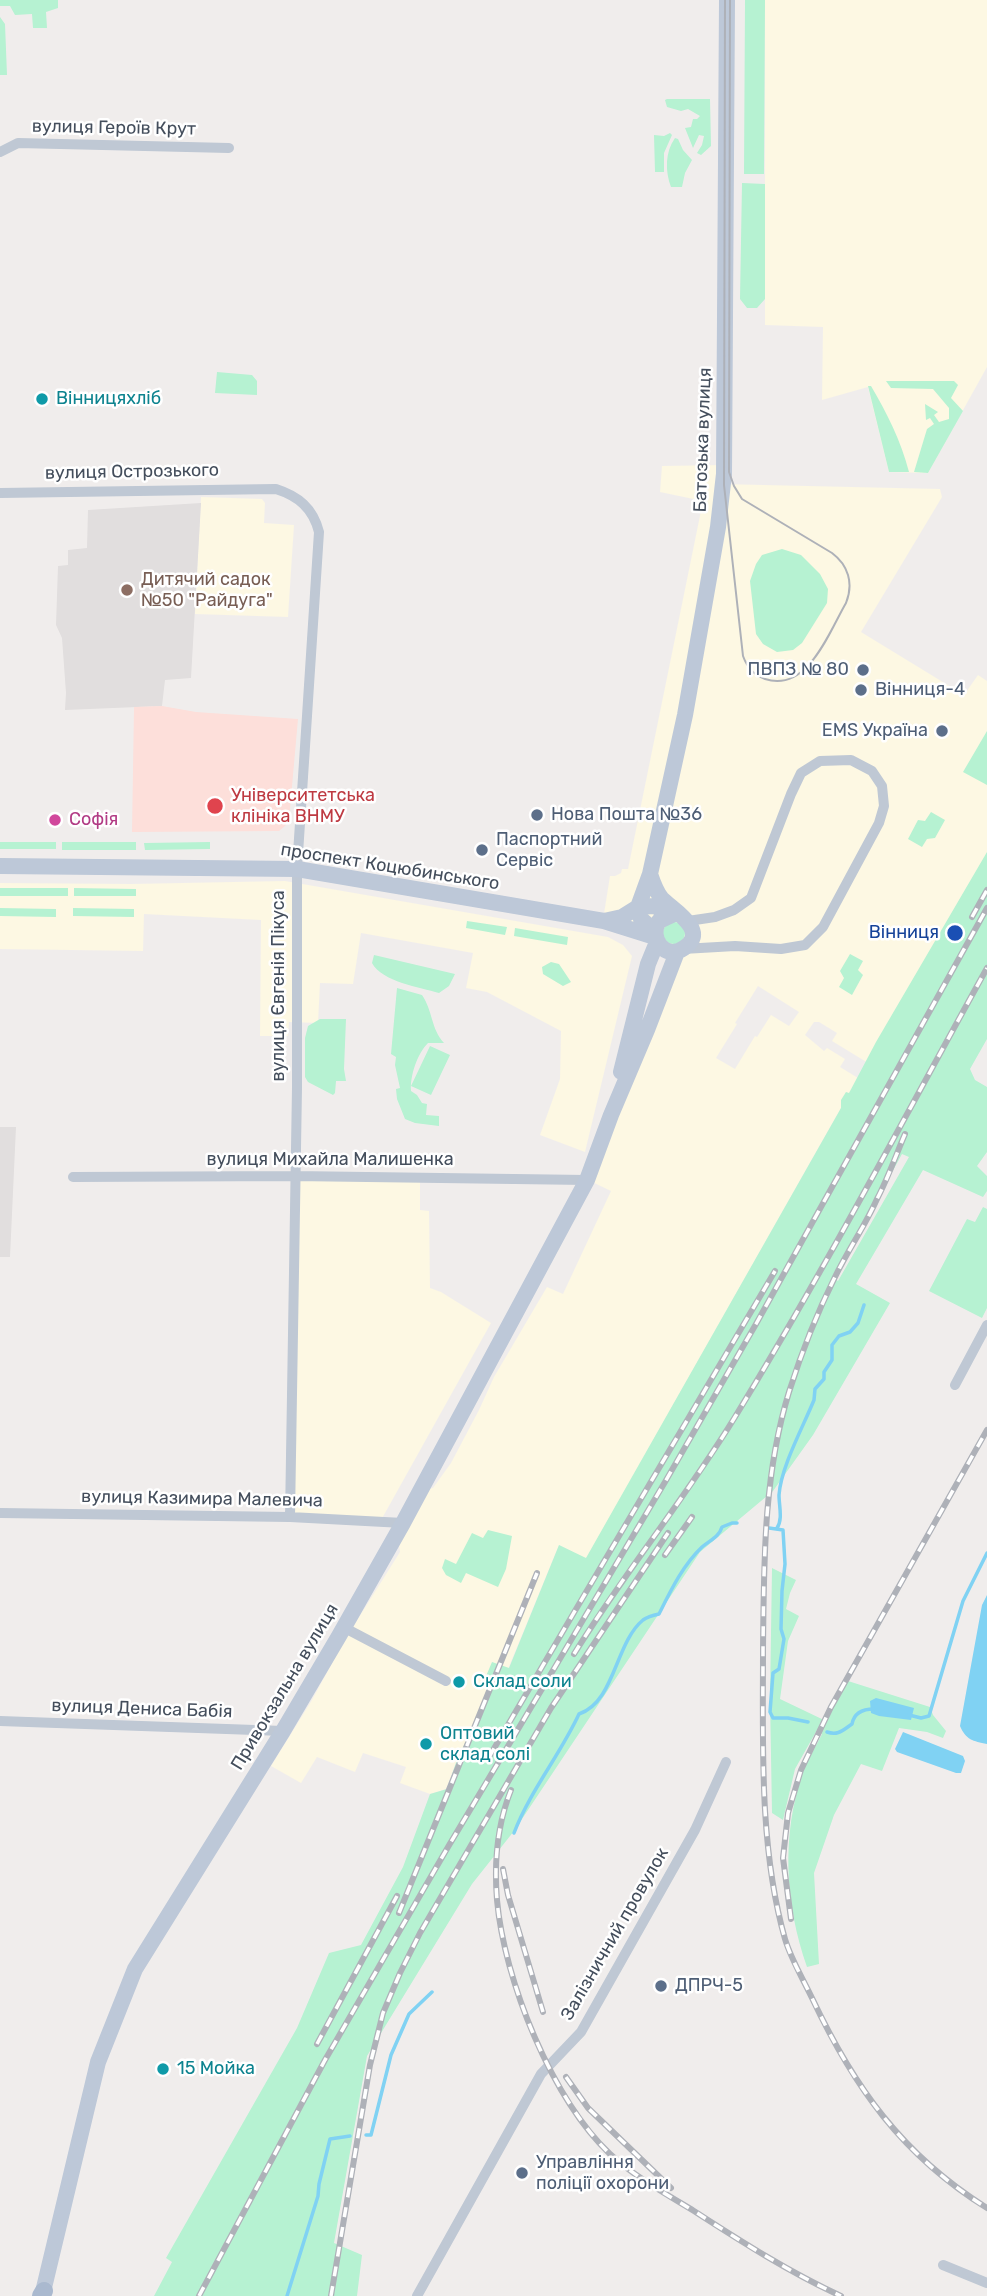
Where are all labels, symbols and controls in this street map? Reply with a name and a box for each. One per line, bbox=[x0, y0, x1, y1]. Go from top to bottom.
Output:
street label: вулиця Героїв Крут bbox=[32, 116, 196, 140]
street label: Батозька вулиця bbox=[690, 367, 716, 513]
place label: Вінницяхліб bbox=[56, 388, 161, 410]
marker: Вінницяхліб bbox=[34, 391, 50, 407]
street label: вулиця Острозького bbox=[45, 460, 219, 484]
place label: Дитячий садок №50 "Райдуга" bbox=[141, 569, 273, 612]
marker: Дитячий садок №50 "Райдуга" bbox=[119, 582, 135, 598]
place label: ПВПЗ № 80 bbox=[748, 659, 849, 681]
marker: ПВПЗ № 80 bbox=[855, 662, 871, 678]
place label: Вінниця-4 bbox=[875, 679, 965, 701]
marker: Вінниця-4 bbox=[853, 682, 869, 698]
place label: EMS Україна bbox=[822, 720, 928, 742]
marker: EMS Україна bbox=[934, 723, 950, 739]
place label: Університетська клініка ВНМУ bbox=[231, 785, 375, 828]
marker: Університетська клініка ВНМУ bbox=[205, 796, 225, 816]
place label: Нова Пошта №36 bbox=[551, 804, 702, 826]
marker: Нова Пошта №36 bbox=[529, 807, 545, 823]
place label: Софія bbox=[69, 809, 118, 831]
marker: Софія bbox=[47, 812, 63, 828]
place label: Паспортний Сервіс bbox=[496, 829, 603, 872]
street label: проспект Коцюбинського bbox=[279, 839, 501, 895]
marker: Паспортний Сервіс bbox=[474, 842, 490, 858]
street label: вулиця Євгенія Пікуса bbox=[268, 890, 290, 1082]
place label: Вінниця bbox=[869, 922, 939, 944]
marker: Вінниця bbox=[945, 923, 965, 943]
street label: вулиця Михайла Малишенка bbox=[206, 1149, 454, 1171]
street label: вулиця Казимира Малевича bbox=[81, 1486, 323, 1512]
street label: Привокзальна вулиця bbox=[227, 1600, 343, 1774]
place label: Склад соли bbox=[473, 1671, 572, 1693]
marker: Склад соли bbox=[451, 1674, 467, 1690]
street label: вулиця Дениса Бабія bbox=[51, 1695, 233, 1723]
place label: Оптовий склад солі bbox=[440, 1723, 530, 1766]
marker: Оптовий склад солі bbox=[418, 1736, 434, 1752]
street label: Залізничний провулок bbox=[557, 1844, 673, 2024]
place label: ДПРЧ-5 bbox=[675, 1975, 743, 1997]
marker: ДПРЧ-5 bbox=[653, 1978, 669, 1994]
place label: 15 Мойка bbox=[177, 2058, 255, 2080]
marker: 15 Мойка bbox=[155, 2061, 171, 2077]
place label: Управління поліції охорони bbox=[536, 2152, 669, 2194]
marker: Управління поліції охорони bbox=[514, 2165, 530, 2181]

